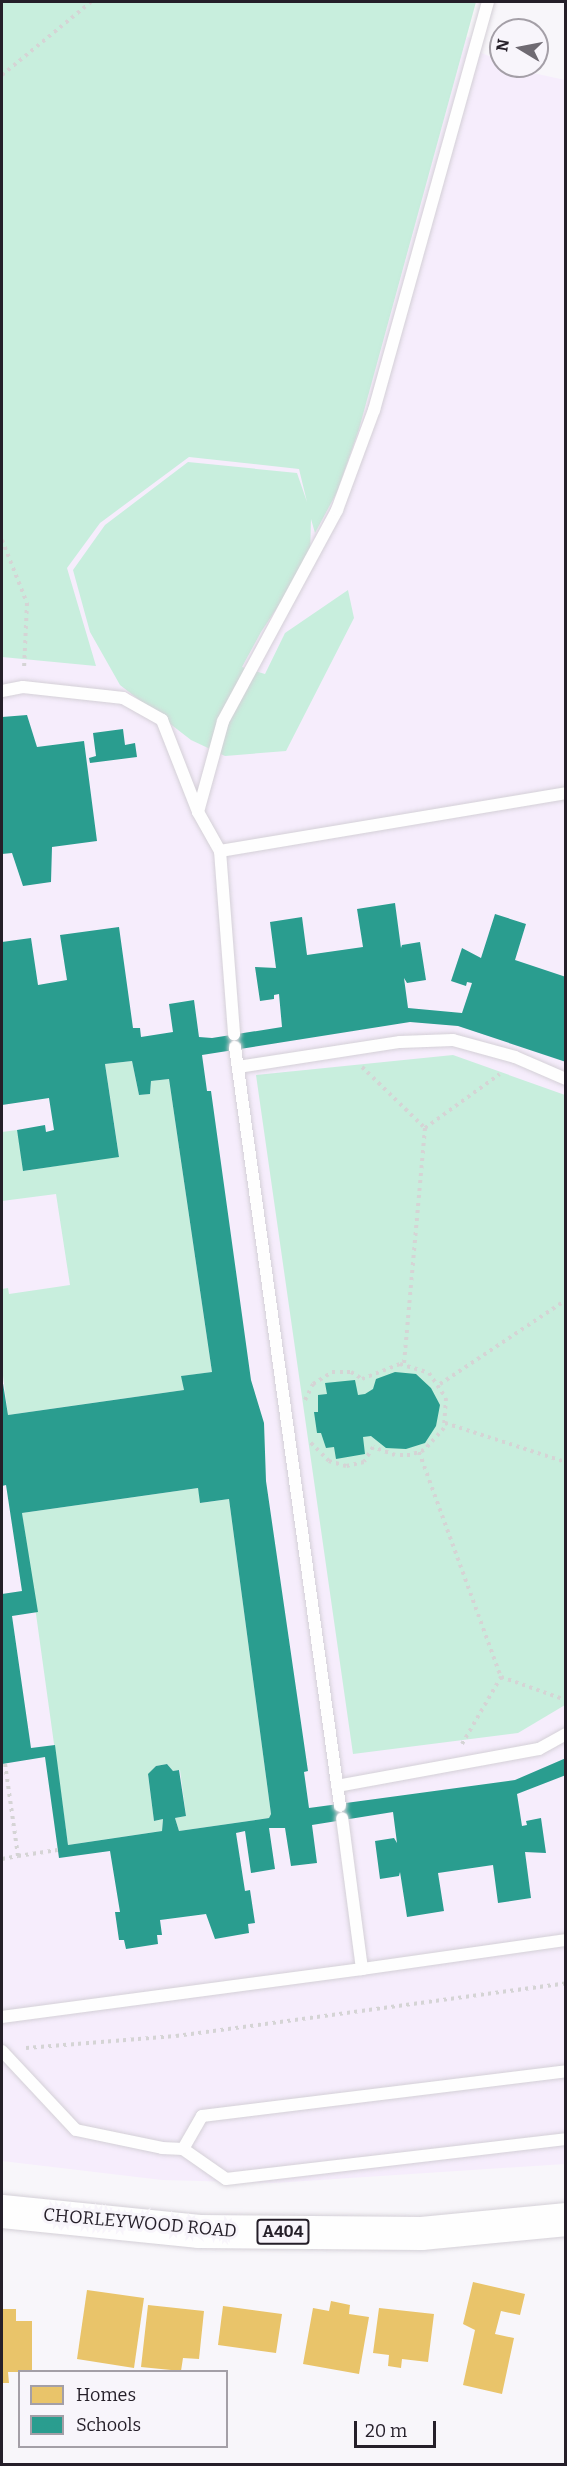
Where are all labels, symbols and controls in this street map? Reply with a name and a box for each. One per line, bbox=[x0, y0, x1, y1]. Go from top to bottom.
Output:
north arrow bbox=[489, 18, 549, 78]
text: N bbox=[492, 37, 513, 53]
street label: CHORLEYWOOD ROAD bbox=[42, 2204, 238, 2242]
road number: A404 bbox=[256, 2219, 310, 2245]
legend bbox=[18, 2370, 228, 2448]
text: Homes bbox=[76, 2384, 136, 2406]
scale bar bbox=[357, 2409, 440, 2447]
text: Schools bbox=[76, 2414, 141, 2436]
text: 20 m bbox=[365, 2420, 407, 2442]

